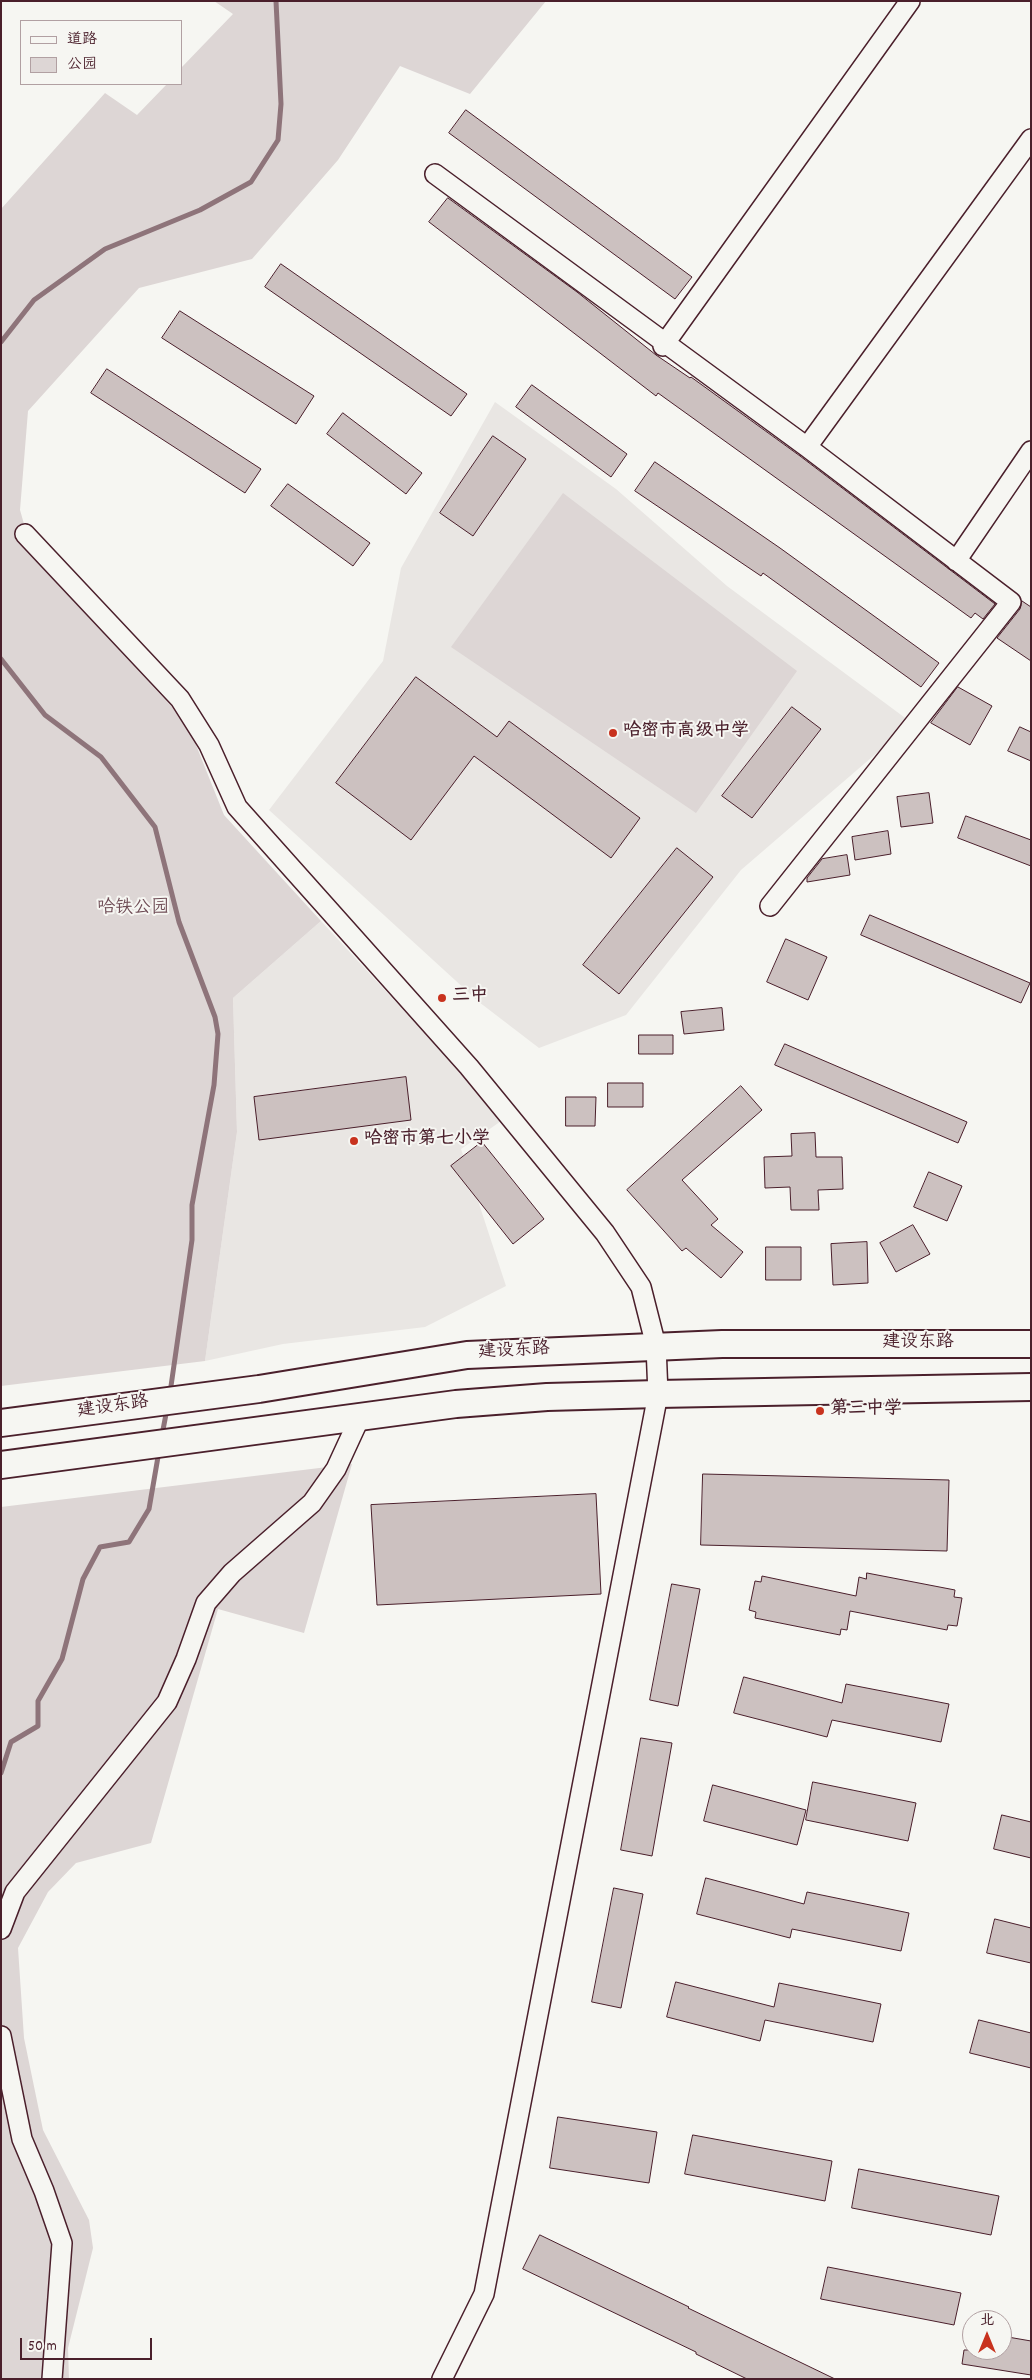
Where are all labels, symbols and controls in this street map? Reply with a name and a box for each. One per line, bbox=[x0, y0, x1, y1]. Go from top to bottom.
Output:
legend bbox=[20, 20, 182, 85]
text: 道路 bbox=[67, 29, 97, 51]
text: 公园 bbox=[67, 54, 97, 76]
place label: 哈密市高级中学 bbox=[623, 722, 749, 744]
marker: 哈密市高级中学 bbox=[607, 727, 619, 739]
park label: 哈铁公园 bbox=[97, 899, 169, 921]
place label: 三中 bbox=[452, 987, 488, 1009]
marker: 三中 bbox=[436, 992, 448, 1004]
place label: 哈密市第七小学 bbox=[364, 1130, 490, 1152]
marker: 哈密市第七小学 bbox=[348, 1135, 360, 1147]
street label: 建设东路 bbox=[882, 1333, 954, 1355]
street label: 建设东路 bbox=[477, 1339, 551, 1365]
street label: 建设东路 bbox=[76, 1392, 150, 1424]
place label: 第三中学 bbox=[830, 1400, 902, 1422]
marker: 第三中学 bbox=[814, 1405, 826, 1417]
north arrow bbox=[962, 2310, 1012, 2360]
text: 北 bbox=[980, 2311, 994, 2331]
scale bar bbox=[22, 2328, 155, 2360]
text: 50 m bbox=[28, 2336, 57, 2358]

